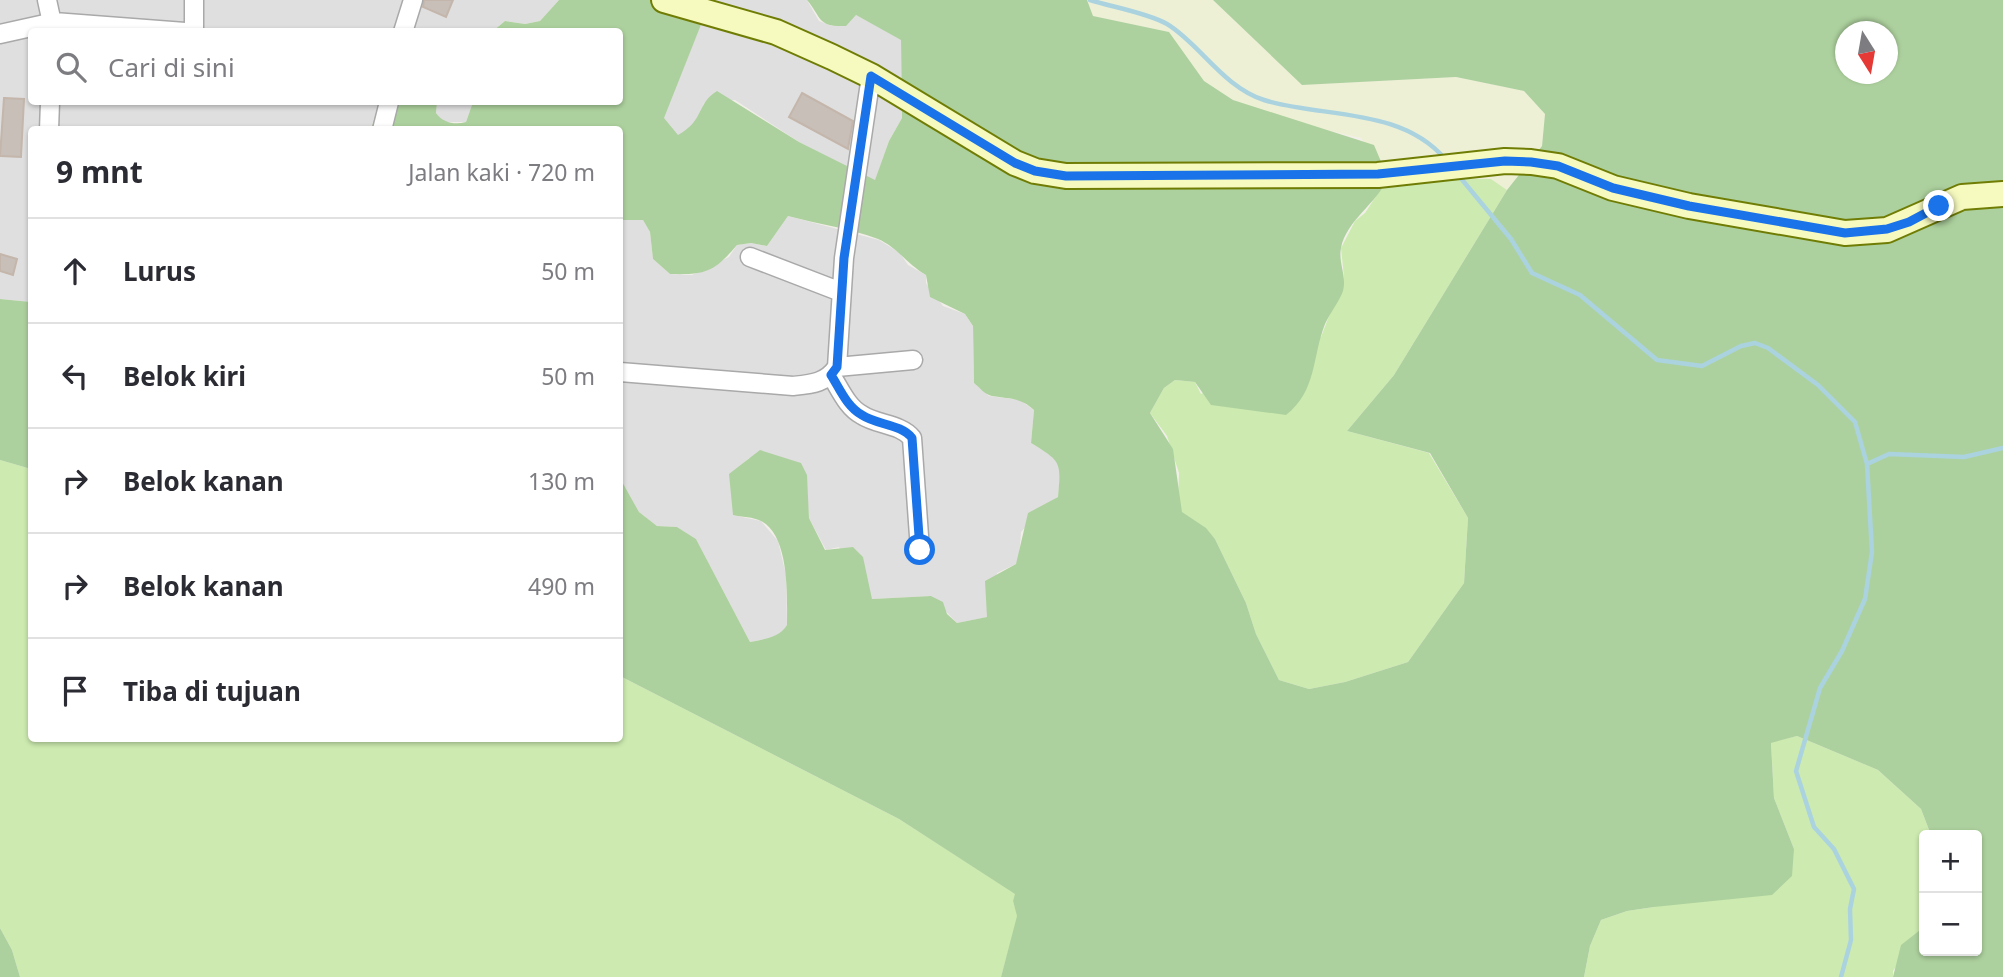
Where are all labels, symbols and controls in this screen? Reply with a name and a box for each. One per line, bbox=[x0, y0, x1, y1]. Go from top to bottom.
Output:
north arrow bbox=[1835, 21, 1898, 84]
search box bbox=[28, 28, 623, 105]
icon: search bbox=[52, 48, 90, 86]
text: Cari di sini bbox=[108, 49, 235, 85]
text: 9 mnt bbox=[56, 151, 143, 192]
text: Jalan kaki · 720 m bbox=[408, 156, 595, 188]
route end bbox=[1923, 190, 1954, 221]
icon: ahead bbox=[56, 252, 94, 290]
text: Lurus bbox=[123, 253, 196, 289]
text: 50 m bbox=[541, 255, 595, 287]
icon: left bbox=[56, 357, 94, 395]
text: Belok kiri bbox=[123, 358, 246, 394]
text: 50 m bbox=[541, 360, 595, 392]
icon: right bbox=[56, 462, 94, 500]
text: Belok kanan bbox=[123, 463, 284, 499]
text: 130 m bbox=[528, 465, 595, 497]
route start bbox=[904, 534, 935, 565]
icon: right bbox=[56, 567, 94, 605]
text: Belok kanan bbox=[123, 568, 284, 604]
text: 490 m bbox=[528, 570, 595, 602]
icon: arrive bbox=[56, 672, 94, 710]
text: Tiba di tujuan bbox=[123, 673, 301, 709]
map controls bbox=[1919, 830, 1982, 956]
button: + bbox=[1919, 830, 1982, 893]
button: − bbox=[1919, 893, 1982, 956]

